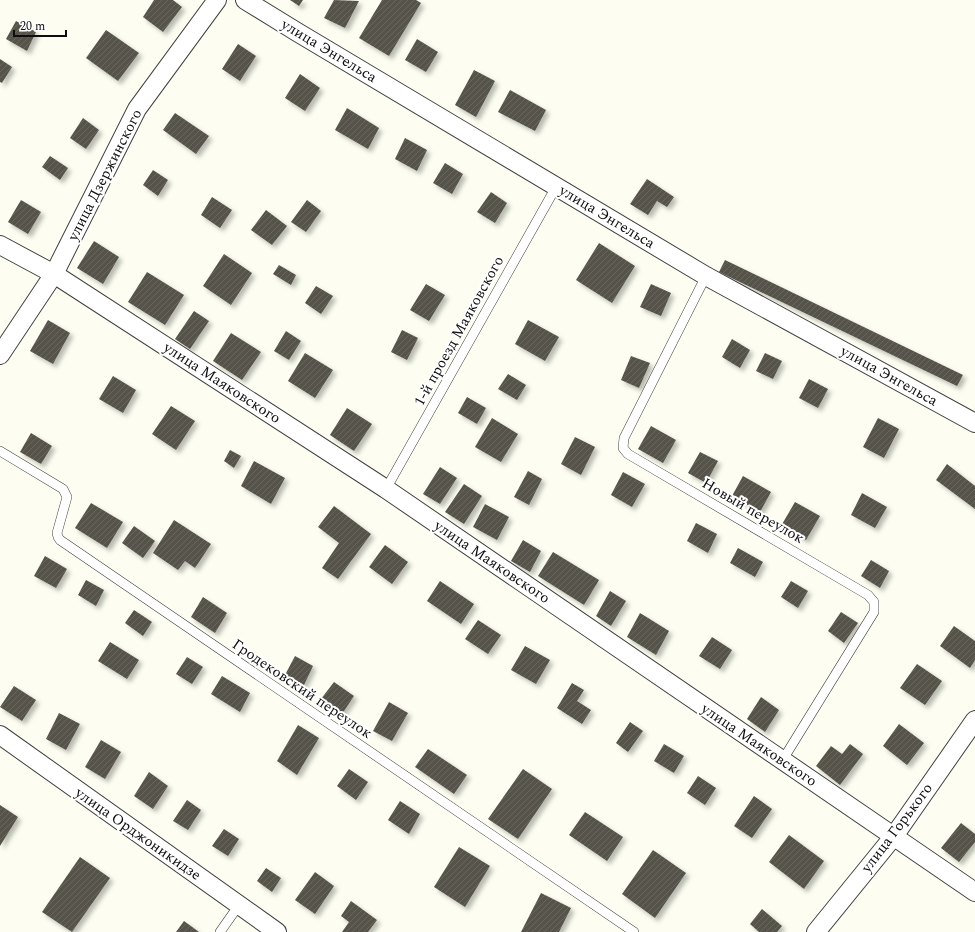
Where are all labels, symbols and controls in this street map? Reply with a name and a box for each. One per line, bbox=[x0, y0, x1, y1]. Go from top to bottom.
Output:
scale bar bbox=[14, 12, 66, 38]
street label: улица Энгельса bbox=[276, 13, 382, 89]
text: 20 m bbox=[20, 17, 45, 36]
street label: улица Дзержинского bbox=[61, 105, 148, 246]
street label: улица Энгельса bbox=[554, 179, 660, 255]
street label: 1-й проезд Маяковского bbox=[408, 252, 510, 410]
street label: улица Маяковского bbox=[158, 336, 285, 430]
street label: улица Энгельса bbox=[835, 339, 942, 413]
street label: Новый переулок bbox=[697, 472, 809, 550]
street label: улица Маяковского bbox=[428, 514, 555, 610]
street label: Гродековский переулок bbox=[227, 633, 377, 745]
street label: улица Маяковского bbox=[695, 697, 822, 793]
street label: улица Горького bbox=[855, 778, 938, 879]
street label: улица Орджоникидзе bbox=[69, 781, 206, 886]

